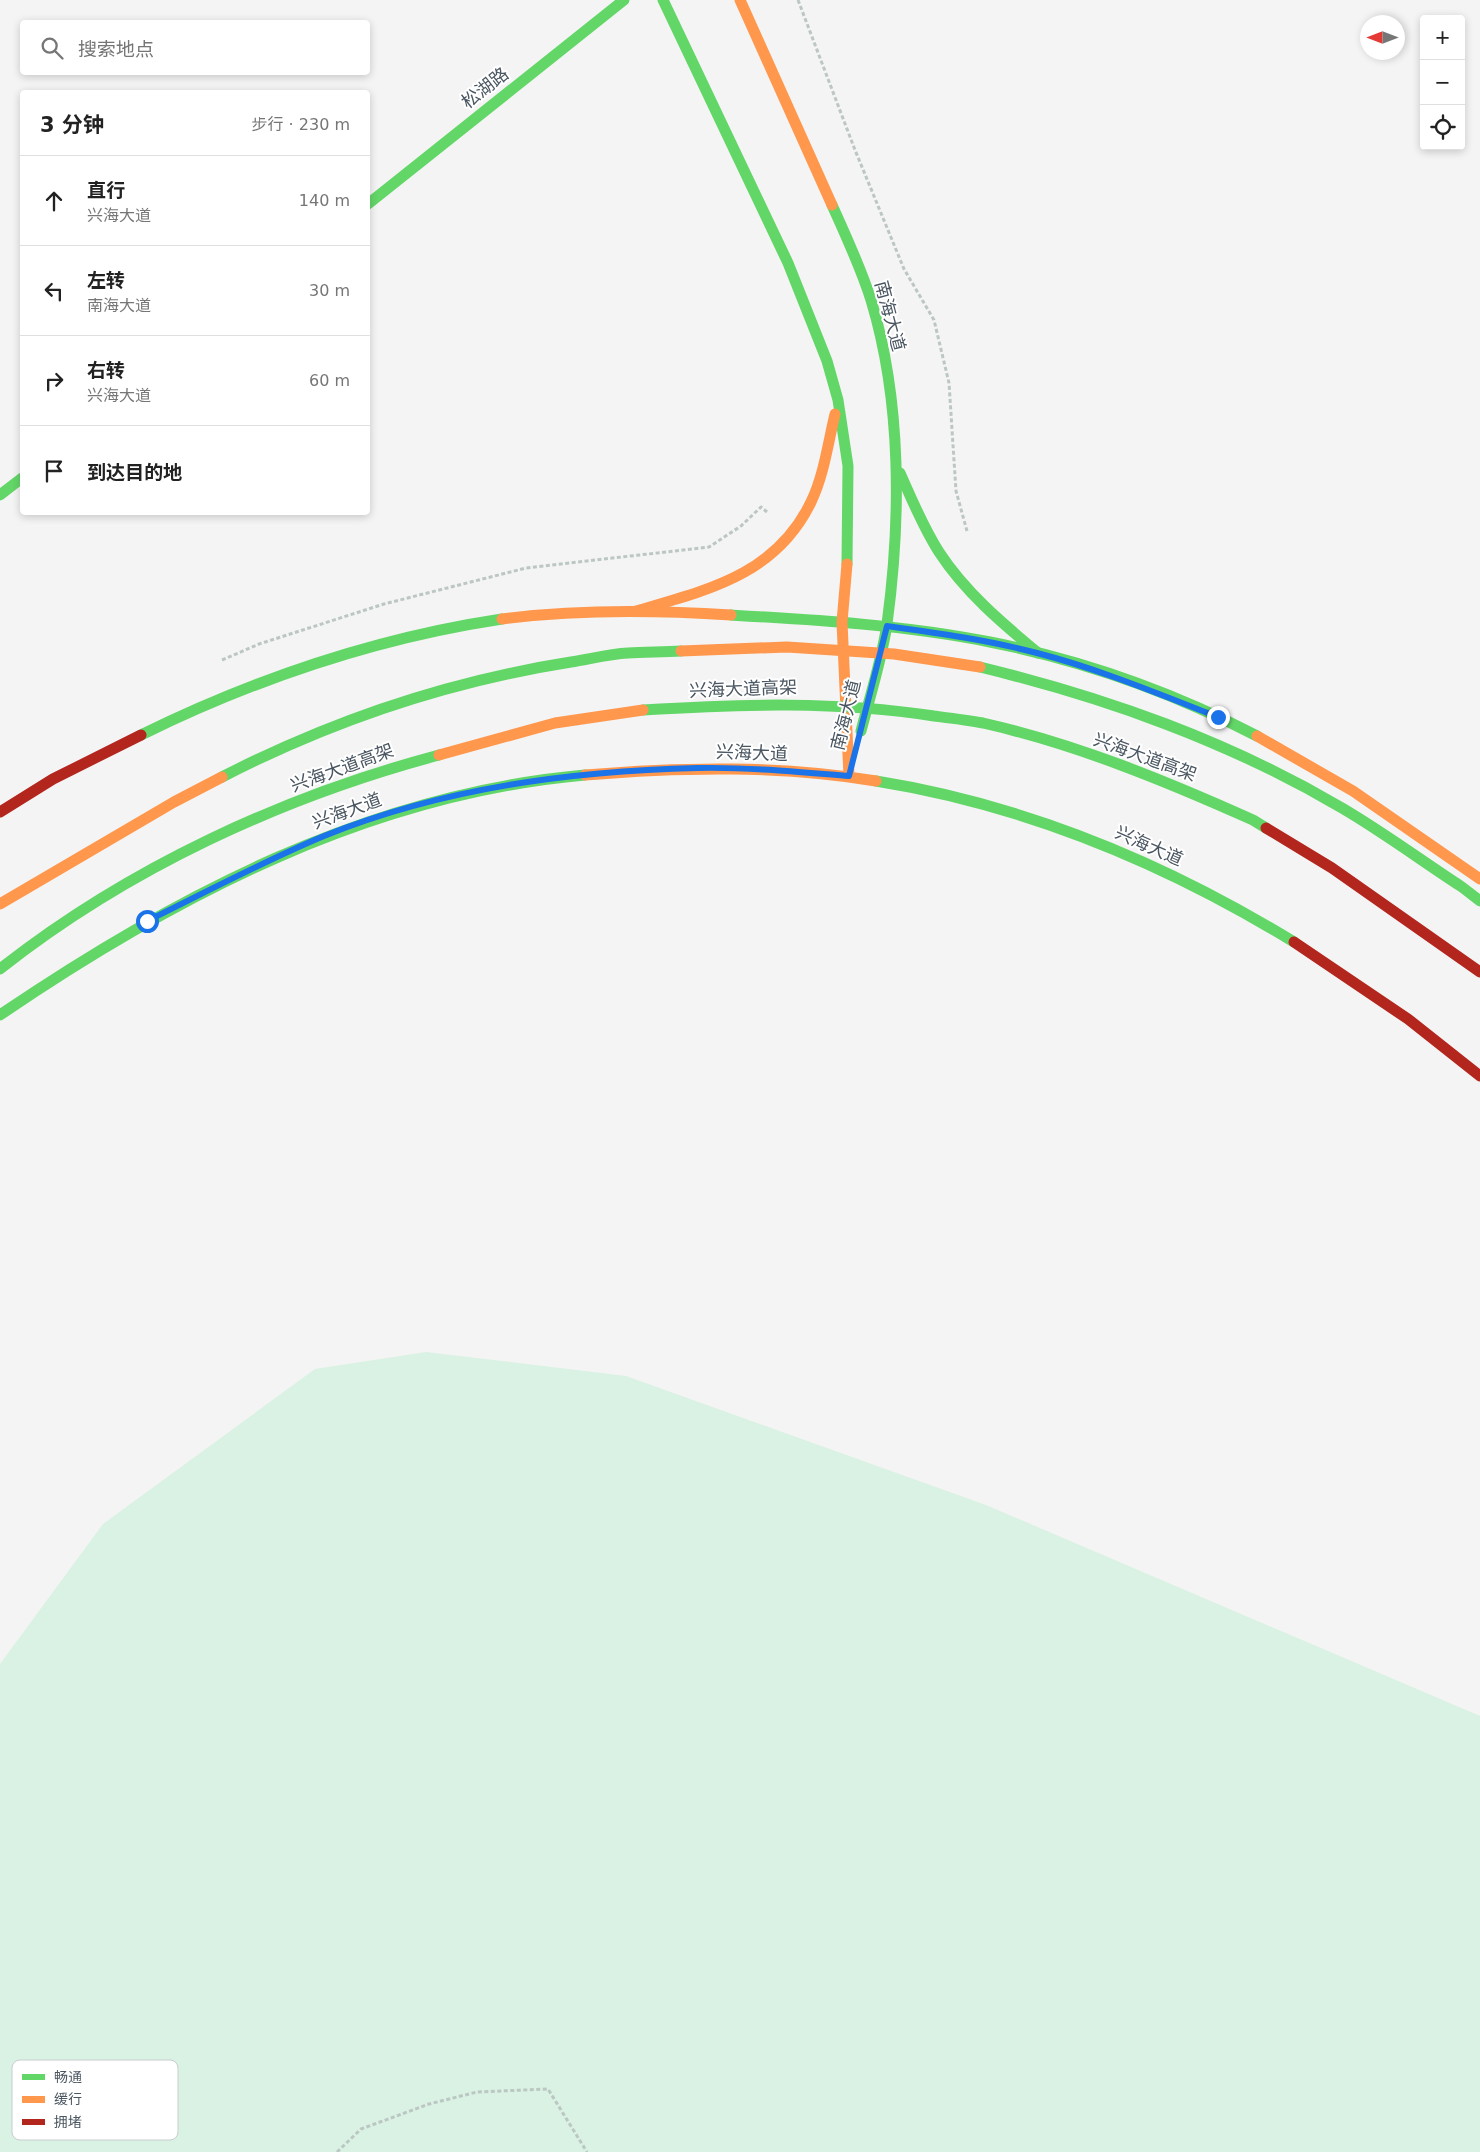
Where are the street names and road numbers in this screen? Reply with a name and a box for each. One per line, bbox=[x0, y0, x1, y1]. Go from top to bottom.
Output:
street label: 松湖路 bbox=[457, 63, 512, 113]
street label: 南海大道 bbox=[871, 278, 910, 353]
street label: 兴海大道高架 bbox=[689, 676, 797, 701]
street label: 南海大道 bbox=[827, 677, 864, 752]
street label: 兴海大道高架 bbox=[1091, 728, 1200, 785]
street label: 兴海大道高架 bbox=[287, 739, 396, 796]
street label: 兴海大道 bbox=[716, 741, 788, 764]
street label: 兴海大道 bbox=[309, 788, 384, 833]
street label: 兴海大道 bbox=[1112, 821, 1186, 870]

